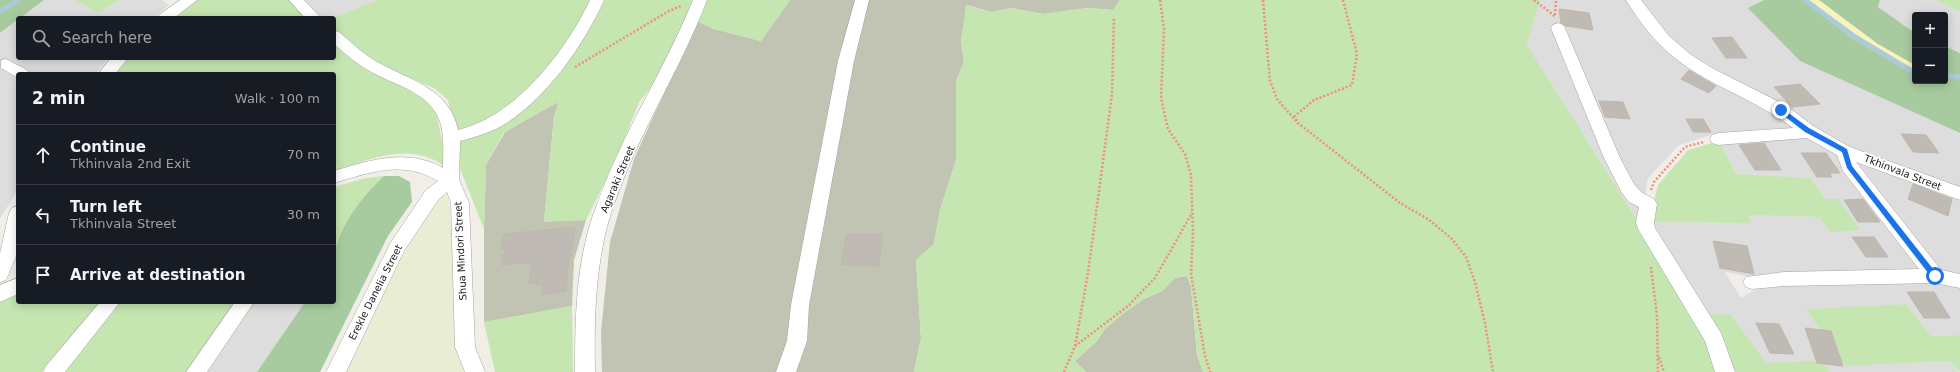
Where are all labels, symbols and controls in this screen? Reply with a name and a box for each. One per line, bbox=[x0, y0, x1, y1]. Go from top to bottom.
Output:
map controls bbox=[1912, 12, 1948, 84]
button: + bbox=[1912, 12, 1948, 48]
search box bbox=[16, 16, 336, 60]
icon: search bbox=[30, 27, 52, 49]
text: Search here bbox=[62, 29, 152, 47]
button: − bbox=[1912, 48, 1948, 84]
text: 2 min bbox=[32, 88, 85, 108]
text: Walk · 100 m bbox=[235, 91, 320, 106]
route end bbox=[1772, 101, 1790, 119]
text: Continue bbox=[70, 138, 146, 156]
icon: ahead bbox=[32, 144, 54, 166]
street label: Agaraki Street bbox=[598, 144, 637, 214]
text: 70 m bbox=[287, 147, 320, 162]
street label: Tkhinvala Street bbox=[1862, 152, 1943, 192]
text: Tkhinvala 2nd Exit bbox=[70, 156, 190, 171]
text: Turn left bbox=[70, 198, 142, 216]
street label: Shua Mindori Street bbox=[452, 201, 469, 301]
icon: left bbox=[32, 204, 54, 226]
text: 30 m bbox=[287, 207, 320, 222]
text: Tkhinvala Street bbox=[70, 216, 176, 231]
street label: Erekle Danelia Street bbox=[347, 243, 404, 342]
icon: arrive bbox=[32, 264, 54, 286]
text: Arrive at destination bbox=[70, 266, 245, 284]
route start bbox=[1926, 267, 1944, 285]

